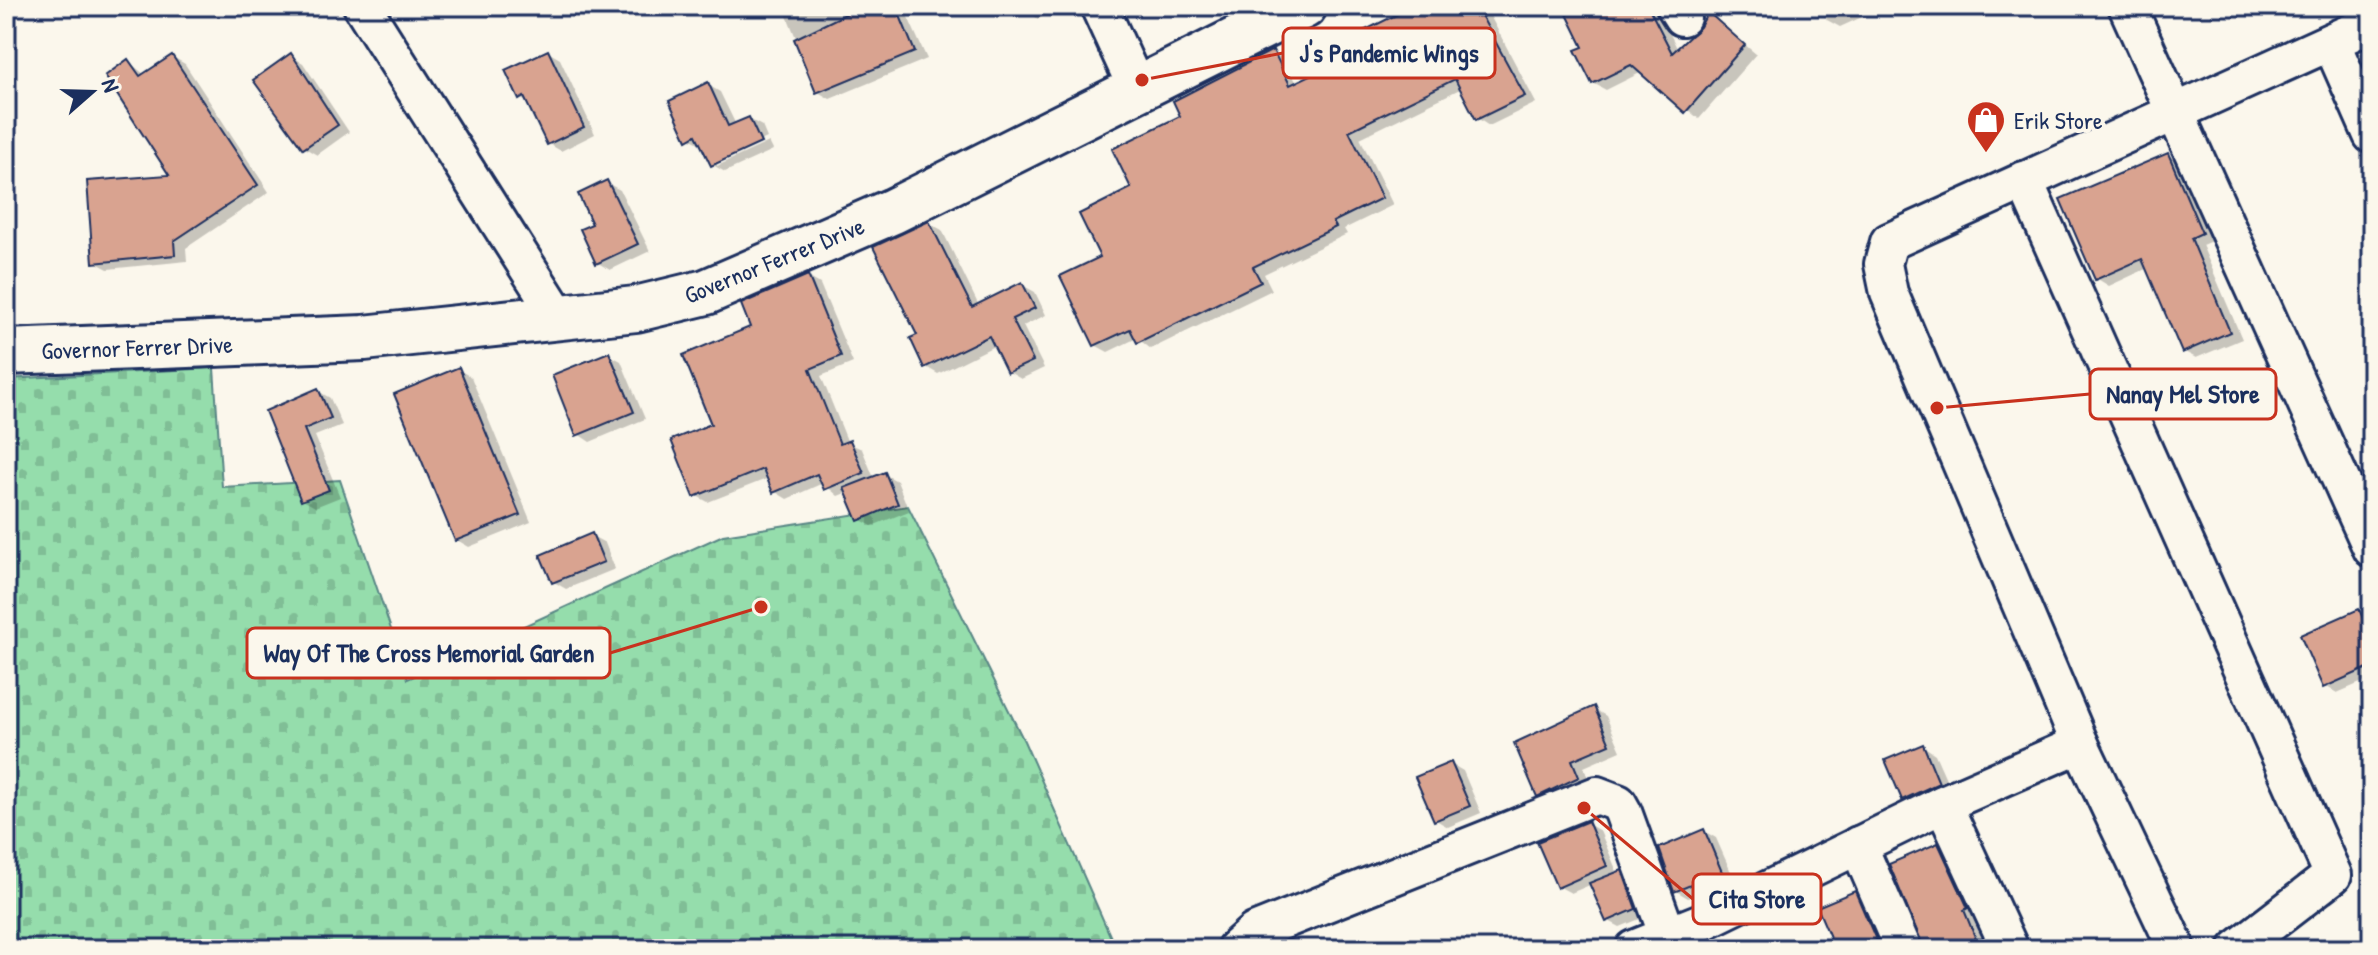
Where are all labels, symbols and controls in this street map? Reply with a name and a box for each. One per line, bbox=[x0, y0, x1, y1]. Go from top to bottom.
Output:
callout: J's Pandemic Wings bbox=[1283, 28, 1495, 78]
text: J's Pandemic Wings bbox=[1299, 35, 1479, 71]
north arrow bbox=[52, 52, 132, 132]
text: N bbox=[95, 75, 127, 96]
shop icon: Erik Store bbox=[1965, 99, 2007, 154]
place label: Erik Store bbox=[2014, 104, 2103, 136]
street label: Governor Ferrer Drive bbox=[679, 209, 869, 311]
street label: Governor Ferrer Drive bbox=[41, 328, 234, 366]
callout: Nanay Mel Store bbox=[2090, 369, 2276, 419]
text: Nanay Mel Store bbox=[2106, 376, 2260, 412]
callout: Way Of The Cross Memorial Garden bbox=[247, 628, 610, 678]
text: Way Of The Cross Memorial Garden bbox=[264, 635, 594, 671]
callout: Cita Store bbox=[1693, 874, 1821, 924]
text: Cita Store bbox=[1709, 881, 1806, 916]

